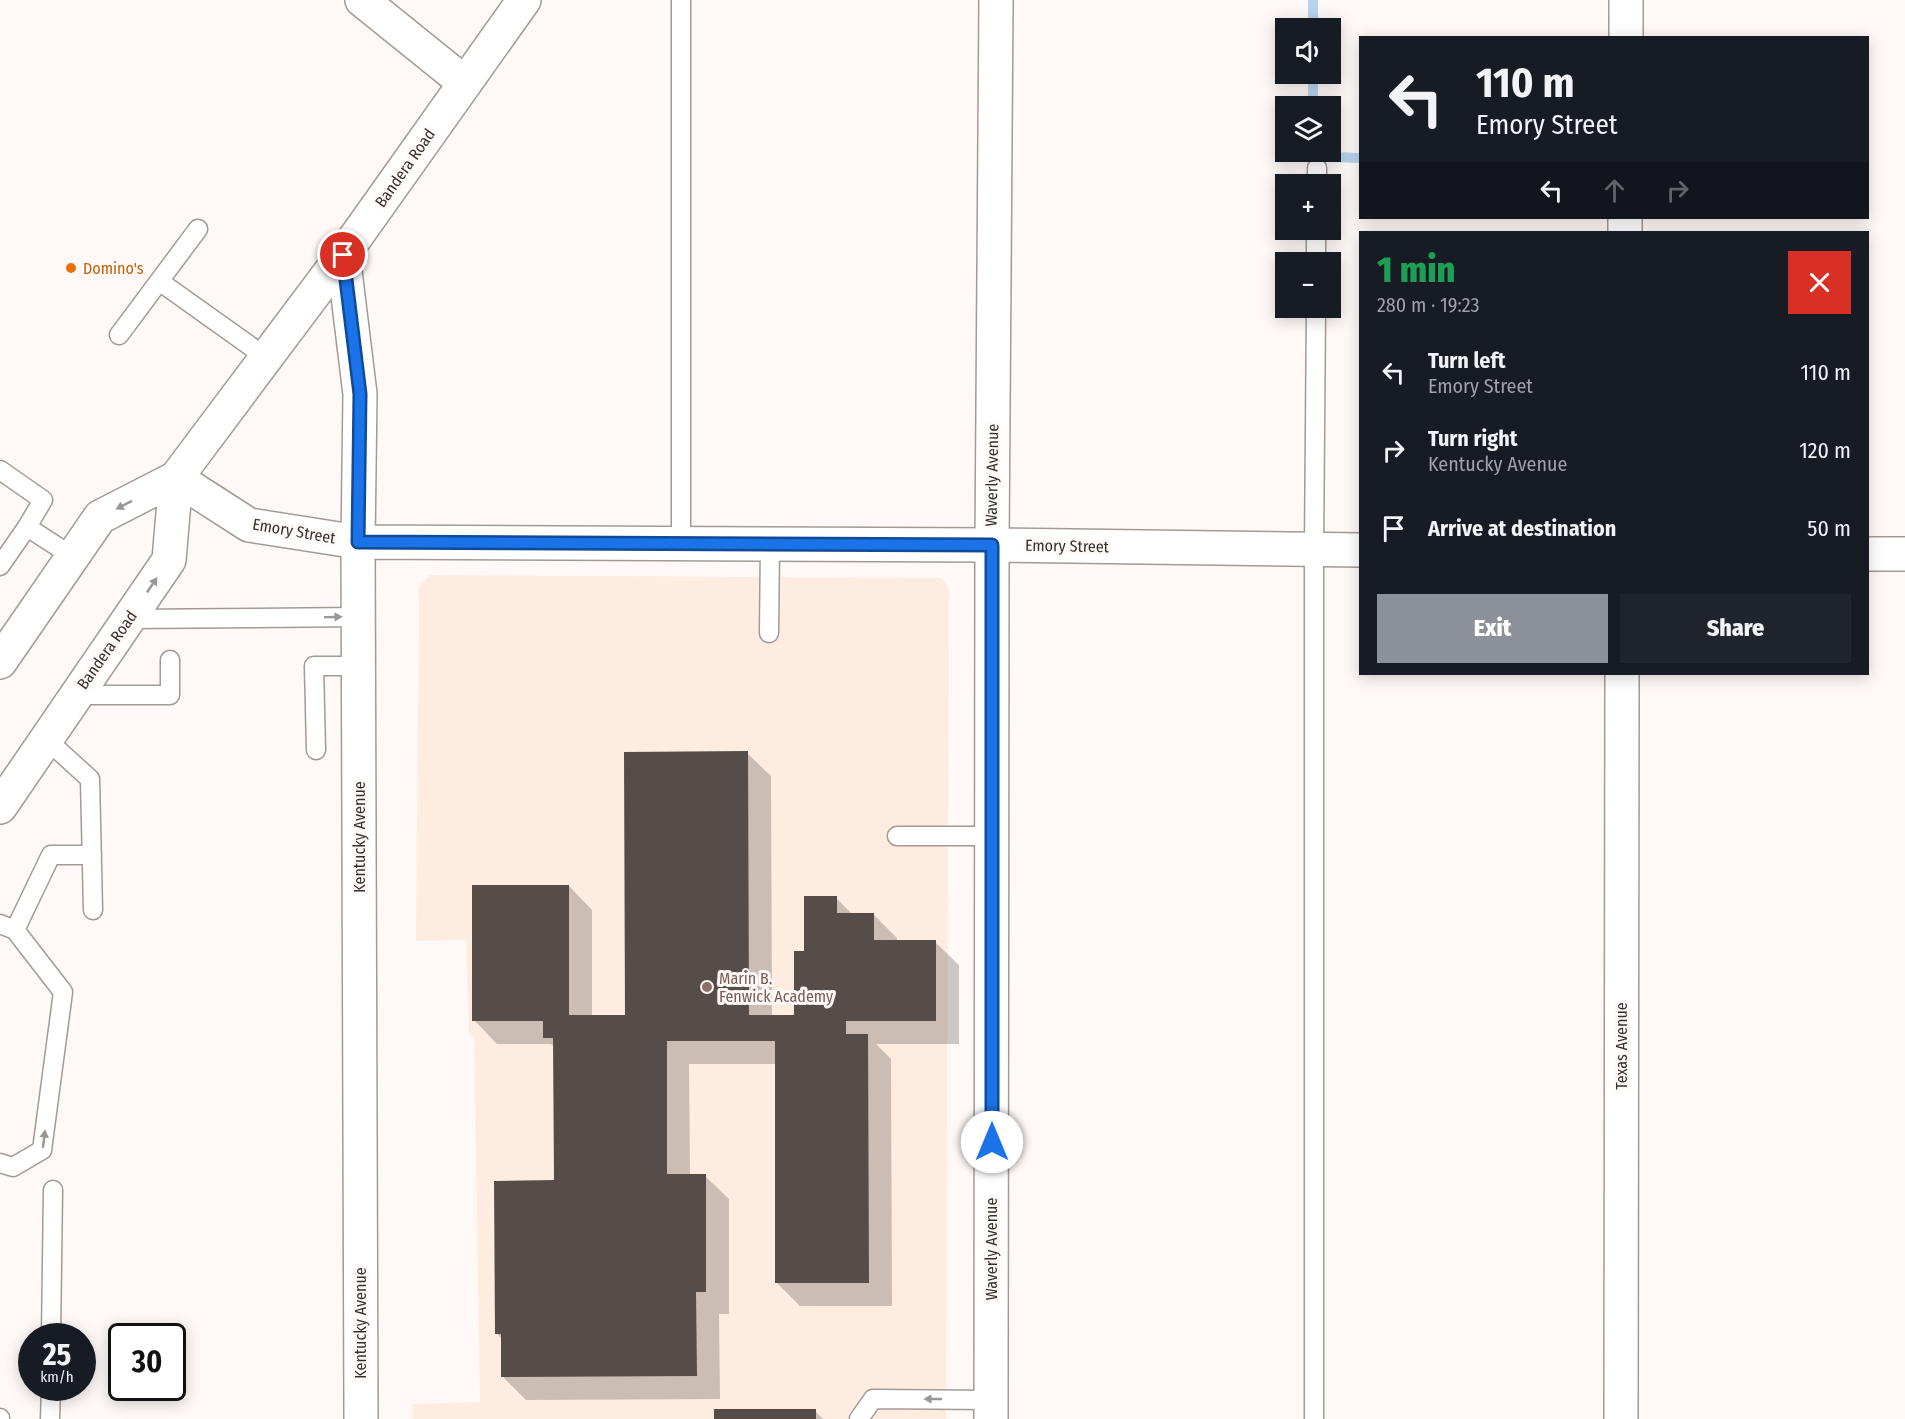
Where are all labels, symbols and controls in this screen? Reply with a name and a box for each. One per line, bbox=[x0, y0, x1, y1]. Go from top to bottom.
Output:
map controls bbox=[1275, 18, 1341, 318]
button: sound bbox=[1275, 18, 1341, 84]
text: 110 m bbox=[1476, 58, 1575, 108]
icon: left bbox=[1377, 60, 1455, 138]
button: layers bbox=[1275, 96, 1341, 162]
text: Emory Street bbox=[1476, 109, 1618, 141]
street label: Bandera Road bbox=[371, 125, 439, 211]
button: + bbox=[1275, 174, 1341, 240]
icon: left bbox=[1535, 174, 1568, 207]
icon: ahead bbox=[1598, 174, 1631, 207]
icon: right bbox=[1661, 174, 1694, 207]
pin bbox=[317, 229, 368, 280]
icon: arrive bbox=[326, 238, 359, 271]
text: 1 min bbox=[1377, 248, 1455, 292]
button: close bbox=[1788, 251, 1851, 314]
button: − bbox=[1275, 252, 1341, 318]
place label: Domino's bbox=[83, 259, 144, 278]
marker: Domino's bbox=[64, 261, 78, 275]
text: 280 m · 19:23 bbox=[1377, 293, 1480, 317]
text: Turn left bbox=[1428, 347, 1506, 374]
icon: left bbox=[1377, 356, 1410, 389]
text: 110 m bbox=[1801, 359, 1851, 386]
text: Emory Street bbox=[1428, 374, 1533, 398]
street label: Waverly Avenue bbox=[982, 423, 1002, 527]
text: Turn right bbox=[1428, 425, 1517, 452]
icon: right bbox=[1377, 434, 1410, 467]
text: 120 m bbox=[1799, 437, 1851, 464]
text: Kentucky Avenue bbox=[1428, 452, 1567, 476]
one-way arrow bbox=[115, 500, 132, 509]
icon: arrive bbox=[1377, 512, 1410, 545]
street label: Emory Street bbox=[251, 514, 338, 548]
text: Arrive at destination bbox=[1428, 515, 1616, 542]
text: 50 m bbox=[1807, 515, 1851, 542]
street label: Emory Street bbox=[1025, 536, 1110, 556]
one-way arrow bbox=[146, 577, 157, 594]
button: Exit bbox=[1377, 594, 1608, 663]
button: Share bbox=[1620, 594, 1851, 663]
street label: Bandera Road bbox=[73, 607, 141, 693]
one-way arrow bbox=[323, 612, 342, 622]
street label: Kentucky Avenue bbox=[350, 781, 369, 893]
place label: Marin B. Fenwick Academy bbox=[719, 969, 834, 1006]
marker: Marin B. Fenwick Academy bbox=[700, 980, 714, 994]
street label: Texas Avenue bbox=[1612, 1002, 1631, 1090]
position arrow bbox=[960, 1110, 1024, 1174]
one-way arrow bbox=[39, 1129, 48, 1148]
street label: Waverly Avenue bbox=[982, 1198, 1001, 1300]
street label: Kentucky Avenue bbox=[351, 1267, 370, 1379]
speed limit sign: 30 bbox=[108, 1323, 186, 1401]
text: 25 bbox=[43, 1337, 71, 1373]
text: km/h bbox=[40, 1368, 74, 1386]
one-way arrow bbox=[923, 1394, 942, 1404]

